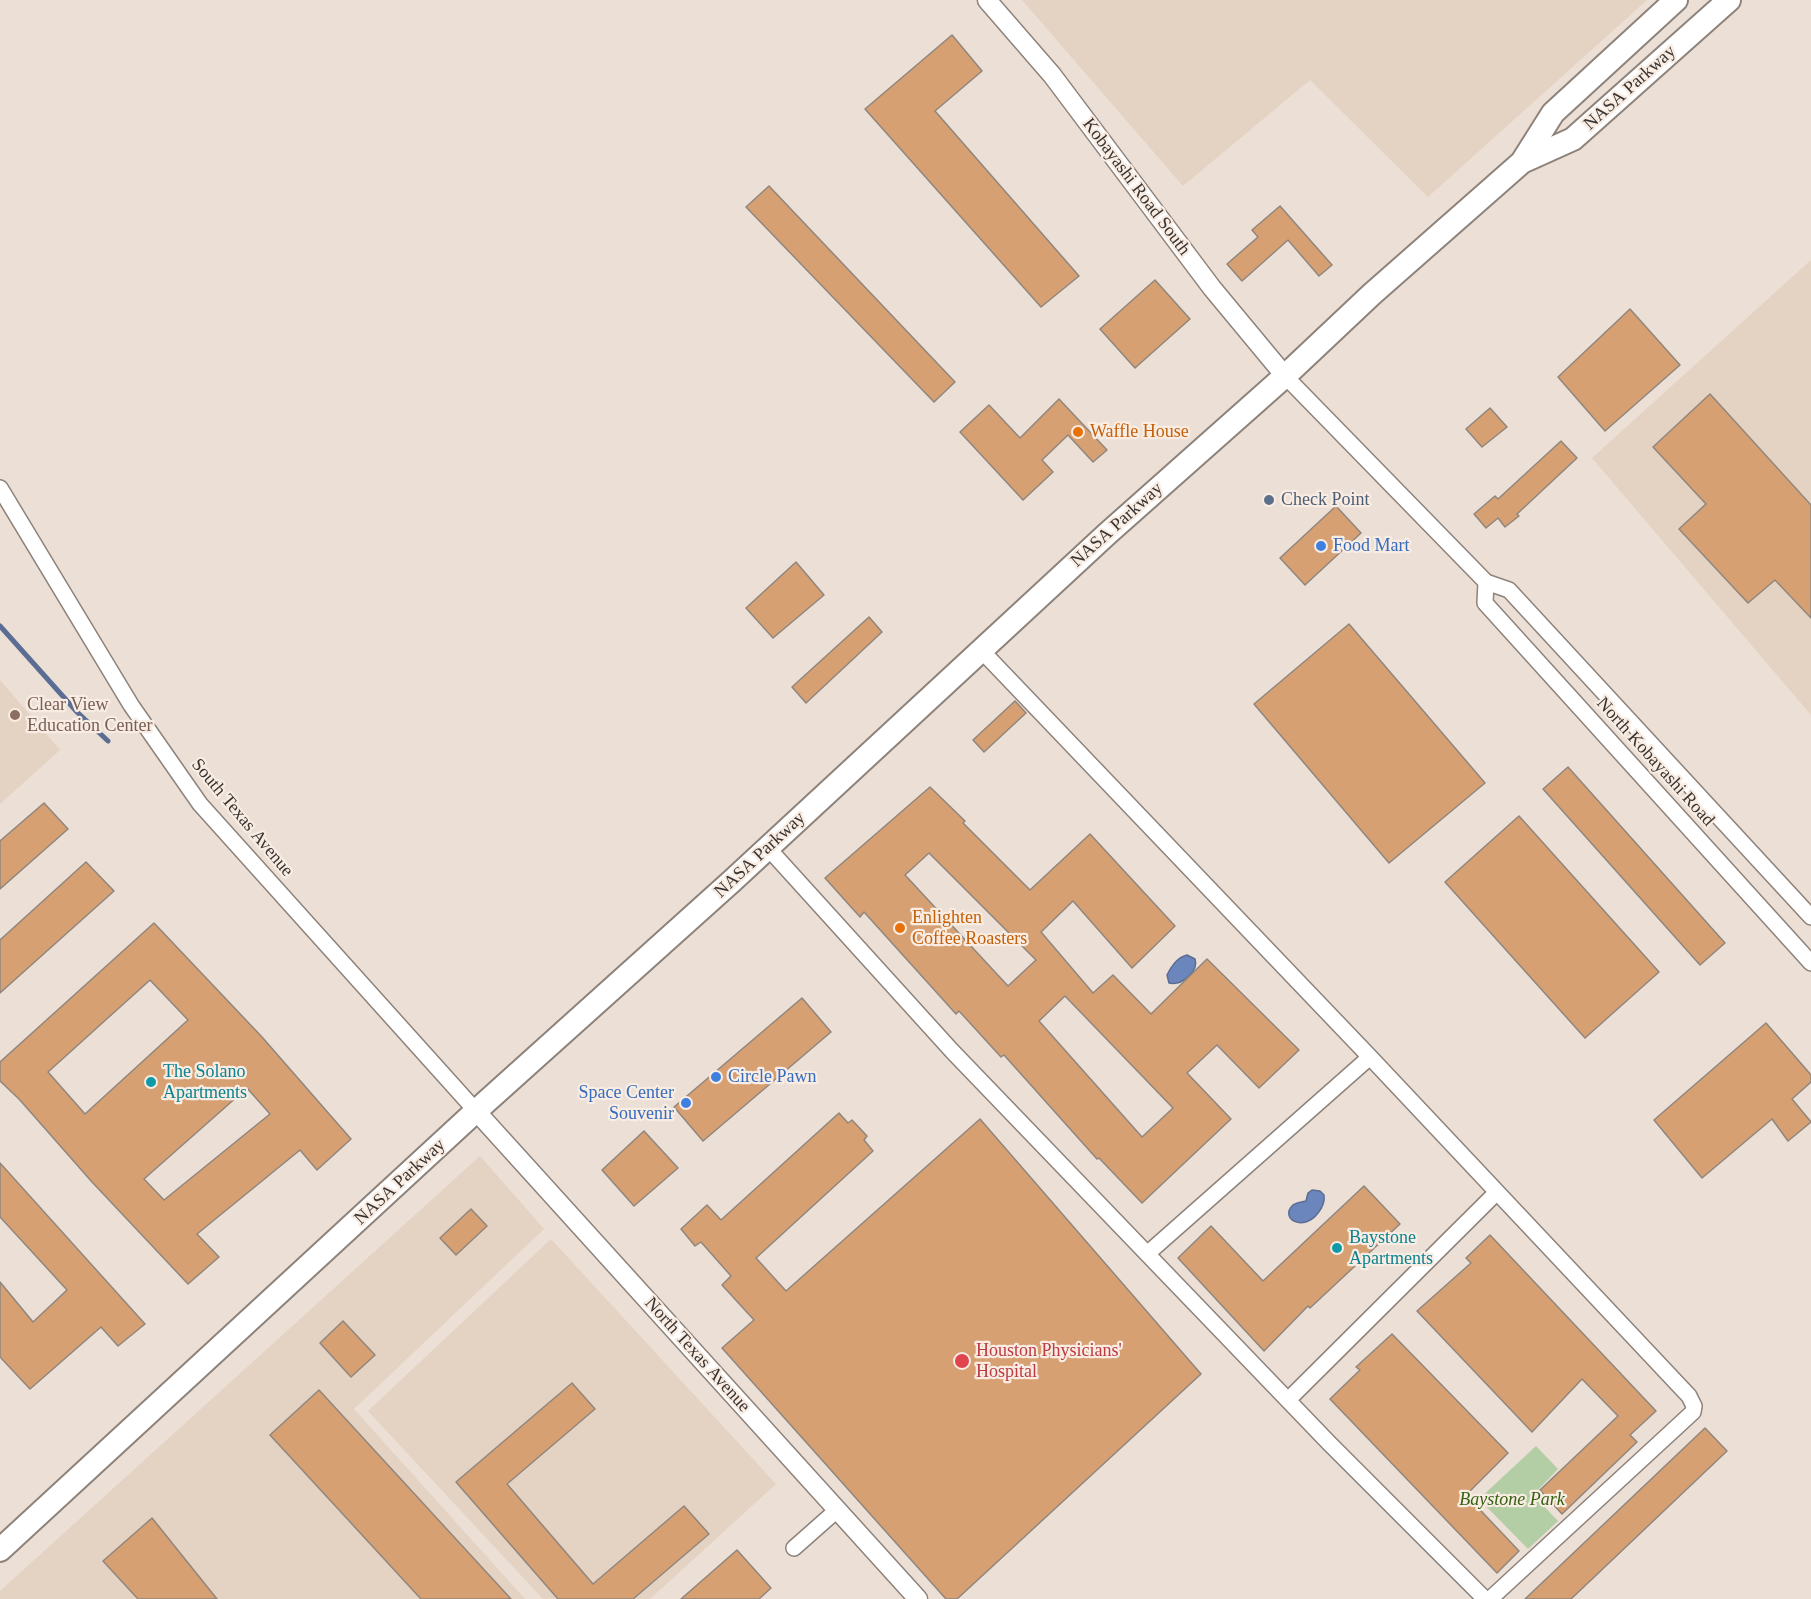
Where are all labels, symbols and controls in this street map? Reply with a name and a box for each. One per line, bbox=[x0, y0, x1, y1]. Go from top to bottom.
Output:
street label: NASA Parkway bbox=[1579, 41, 1681, 135]
street label: Kobayashi Road South bbox=[1077, 114, 1195, 260]
place label: Waffle House bbox=[1090, 421, 1189, 443]
marker: Waffle House bbox=[1071, 425, 1085, 439]
street label: NASA Parkway bbox=[1066, 478, 1168, 572]
place label: Check Point bbox=[1281, 489, 1369, 511]
marker: Check Point bbox=[1262, 493, 1276, 507]
place label: Food Mart bbox=[1333, 535, 1410, 557]
marker: Food Mart bbox=[1314, 539, 1328, 553]
street label: North Kobayashi Road bbox=[1591, 693, 1719, 831]
place label: Clear View Education Center bbox=[27, 694, 152, 736]
marker: Clear View Education Center bbox=[8, 708, 22, 722]
street label: South Texas Avenue bbox=[186, 755, 298, 881]
street label: NASA Parkway bbox=[710, 807, 810, 903]
place label: Enlighten Coffee Roasters bbox=[912, 907, 1027, 950]
marker: Enlighten Coffee Roasters bbox=[893, 921, 907, 935]
place label: The Solano Apartments bbox=[163, 1061, 247, 1104]
place label: Circle Pawn bbox=[728, 1066, 816, 1088]
marker: Circle Pawn bbox=[709, 1070, 723, 1084]
marker: The Solano Apartments bbox=[144, 1075, 158, 1089]
place label: Space Center Souvenir bbox=[579, 1082, 674, 1124]
marker: Space Center Souvenir bbox=[679, 1096, 693, 1110]
street label: NASA Parkway bbox=[350, 1134, 450, 1230]
place label: Baystone Apartments bbox=[1349, 1227, 1433, 1270]
marker: Baystone Apartments bbox=[1330, 1241, 1344, 1255]
street label: North Texas Avenue bbox=[640, 1293, 754, 1417]
place label: Houston Physicians' Hospital bbox=[976, 1340, 1122, 1382]
marker: Houston Physicians' Hospital bbox=[953, 1352, 971, 1370]
park label: Baystone Park bbox=[1459, 1489, 1565, 1511]

